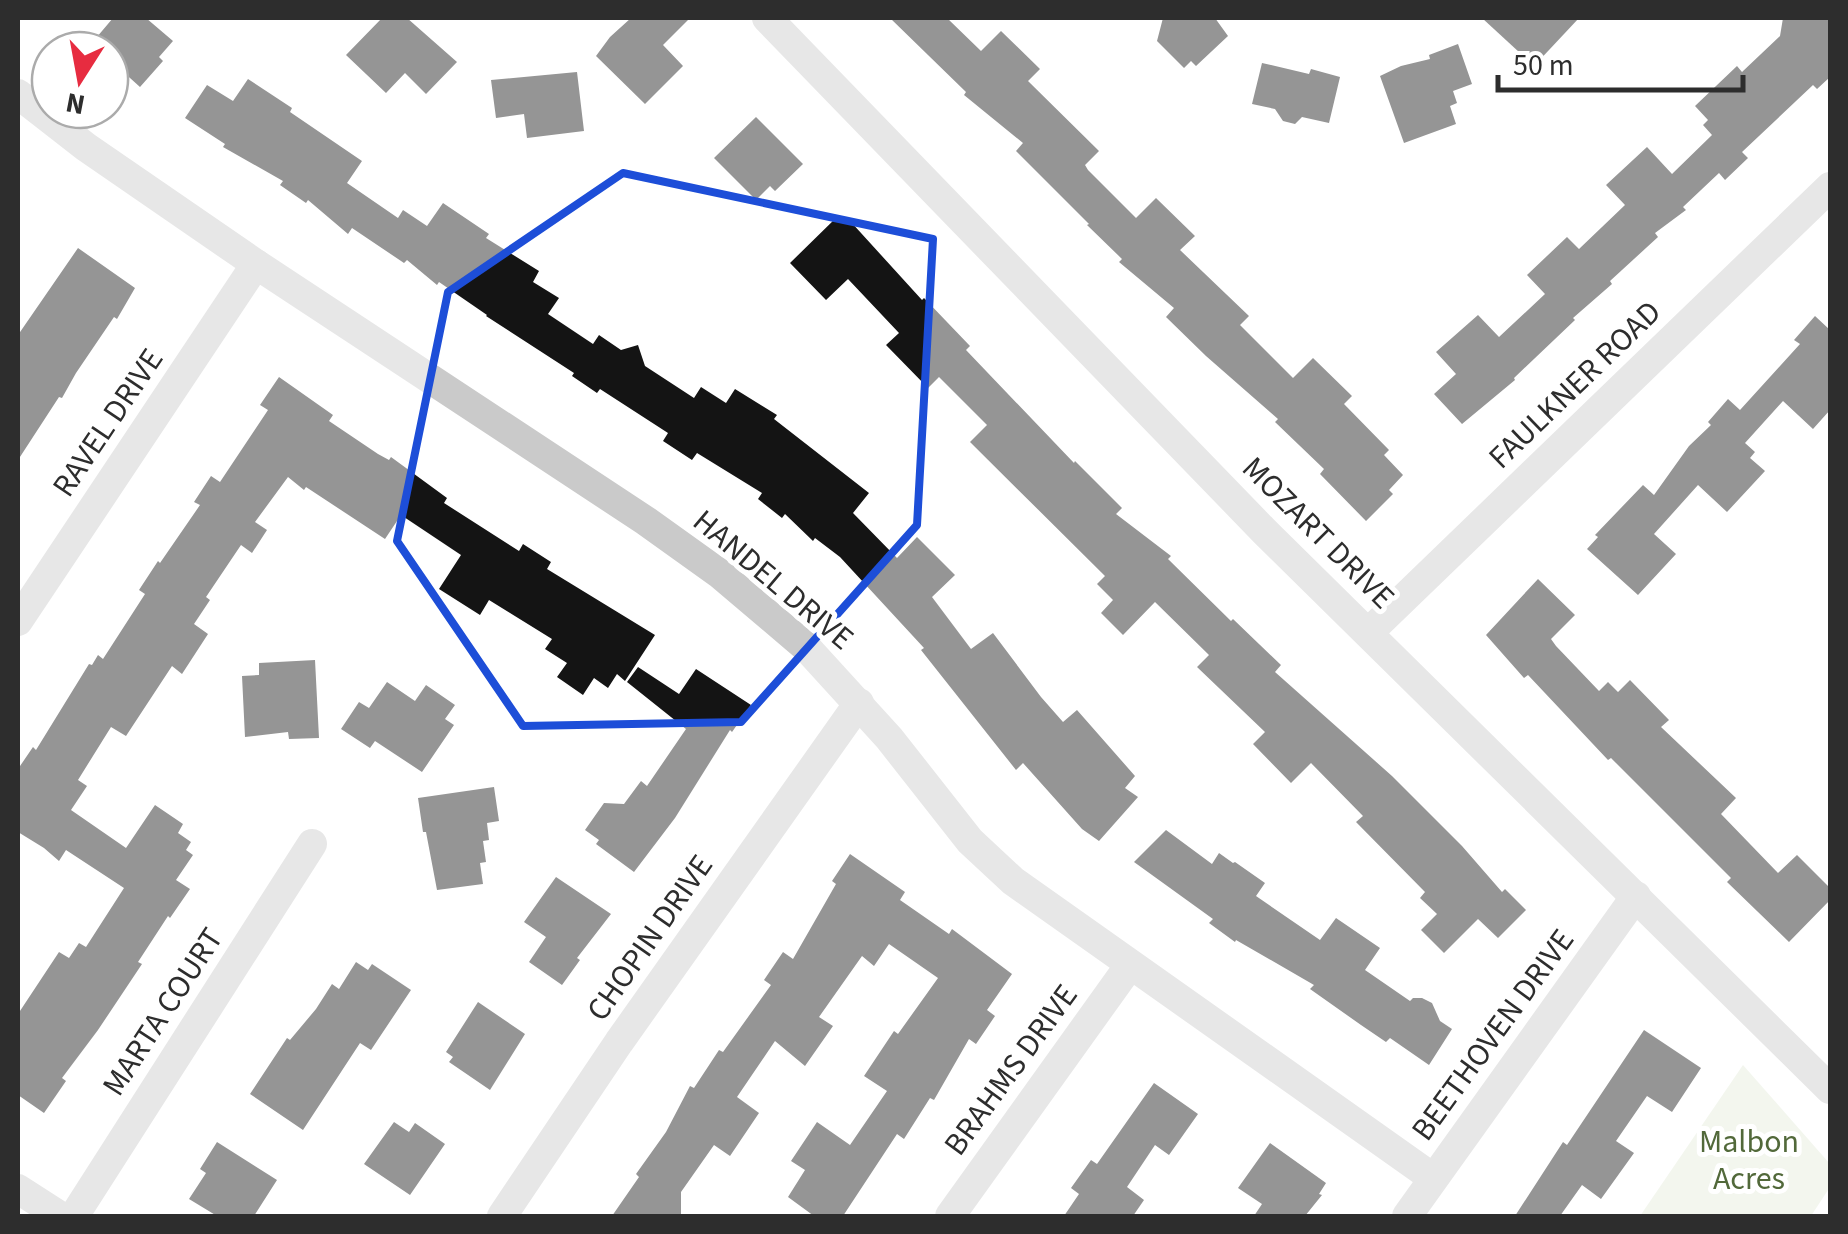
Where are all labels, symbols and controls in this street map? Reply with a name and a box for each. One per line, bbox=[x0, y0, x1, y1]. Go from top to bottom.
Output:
north arrow bbox=[30, 30, 130, 130]
scale bar bbox=[1498, 30, 1743, 92]
text: 50 m bbox=[1513, 44, 1574, 87]
text: N bbox=[62, 82, 88, 125]
street label: FAULKNER ROAD bbox=[1478, 290, 1672, 480]
street label: RAVEL DRIVE bbox=[41, 340, 175, 506]
street label: MOZART DRIVE bbox=[1231, 446, 1405, 620]
street label: HANDEL DRIVE bbox=[683, 499, 863, 661]
street label: CHOPIN DRIVE bbox=[576, 845, 724, 1031]
street label: MARTA COURT bbox=[91, 919, 235, 1105]
street label: BEETHOVEN DRIVE bbox=[1400, 920, 1586, 1150]
street label: BRAHMS DRIVE bbox=[933, 975, 1089, 1165]
park label: Malbon Acres bbox=[1699, 1119, 1799, 1202]

